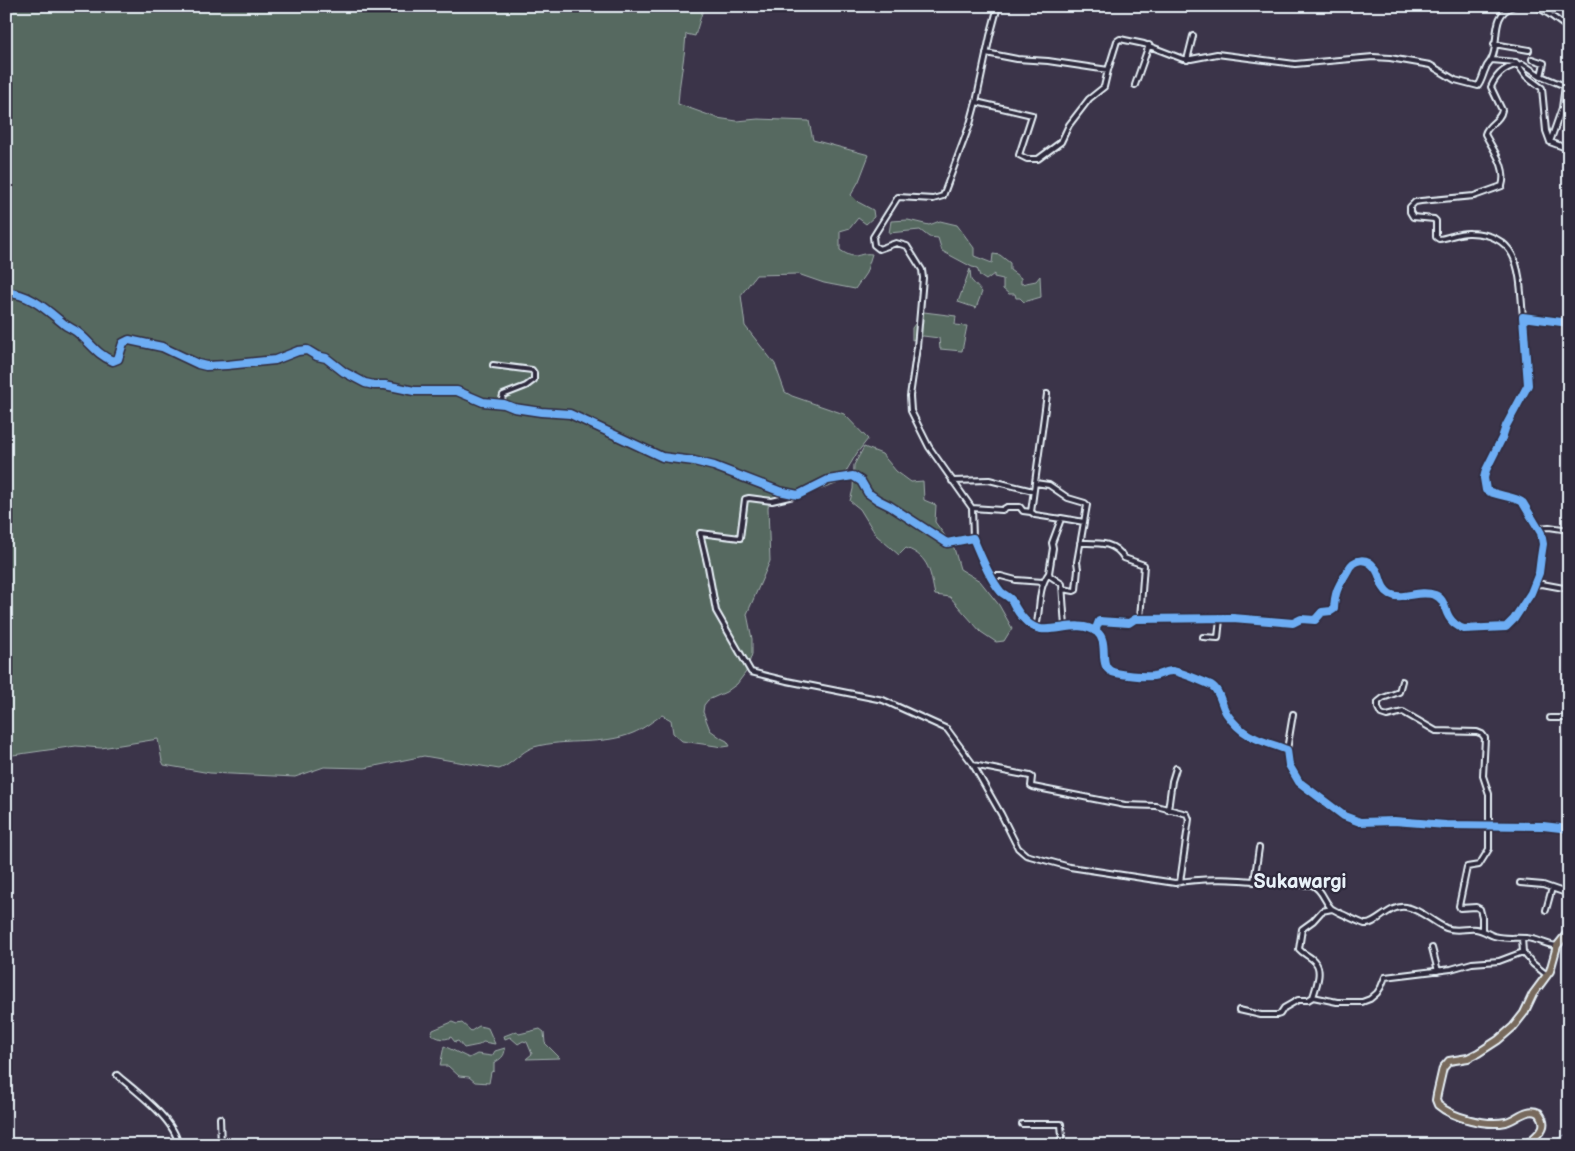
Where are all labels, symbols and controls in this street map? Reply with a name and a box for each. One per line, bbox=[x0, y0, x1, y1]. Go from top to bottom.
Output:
district label: Sukawargi bbox=[1253, 870, 1347, 894]

